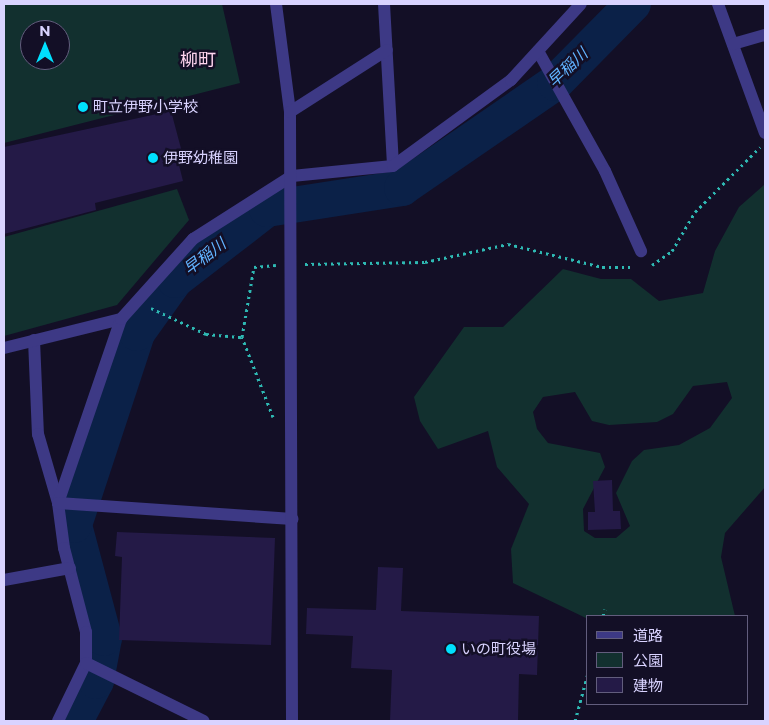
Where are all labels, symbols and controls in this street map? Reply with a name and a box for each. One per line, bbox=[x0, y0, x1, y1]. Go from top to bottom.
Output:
north arrow bbox=[20, 20, 70, 70]
text: N bbox=[39, 22, 51, 40]
water label: 早稲川 bbox=[544, 45, 592, 91]
district label: 柳町 bbox=[180, 49, 216, 71]
place label: 町立伊野小学校 bbox=[93, 98, 198, 116]
marker: 町立伊野小学校 bbox=[77, 101, 89, 113]
place label: 伊野幼稚園 bbox=[163, 149, 238, 167]
marker: 伊野幼稚園 bbox=[147, 152, 159, 164]
water label: 早稲川 bbox=[180, 235, 230, 279]
legend bbox=[586, 615, 749, 705]
text: 道路 bbox=[633, 626, 663, 645]
place label: いの町役場 bbox=[461, 640, 536, 658]
marker: いの町役場 bbox=[445, 643, 457, 655]
text: 公園 bbox=[633, 651, 663, 670]
text: 建物 bbox=[633, 676, 663, 695]

